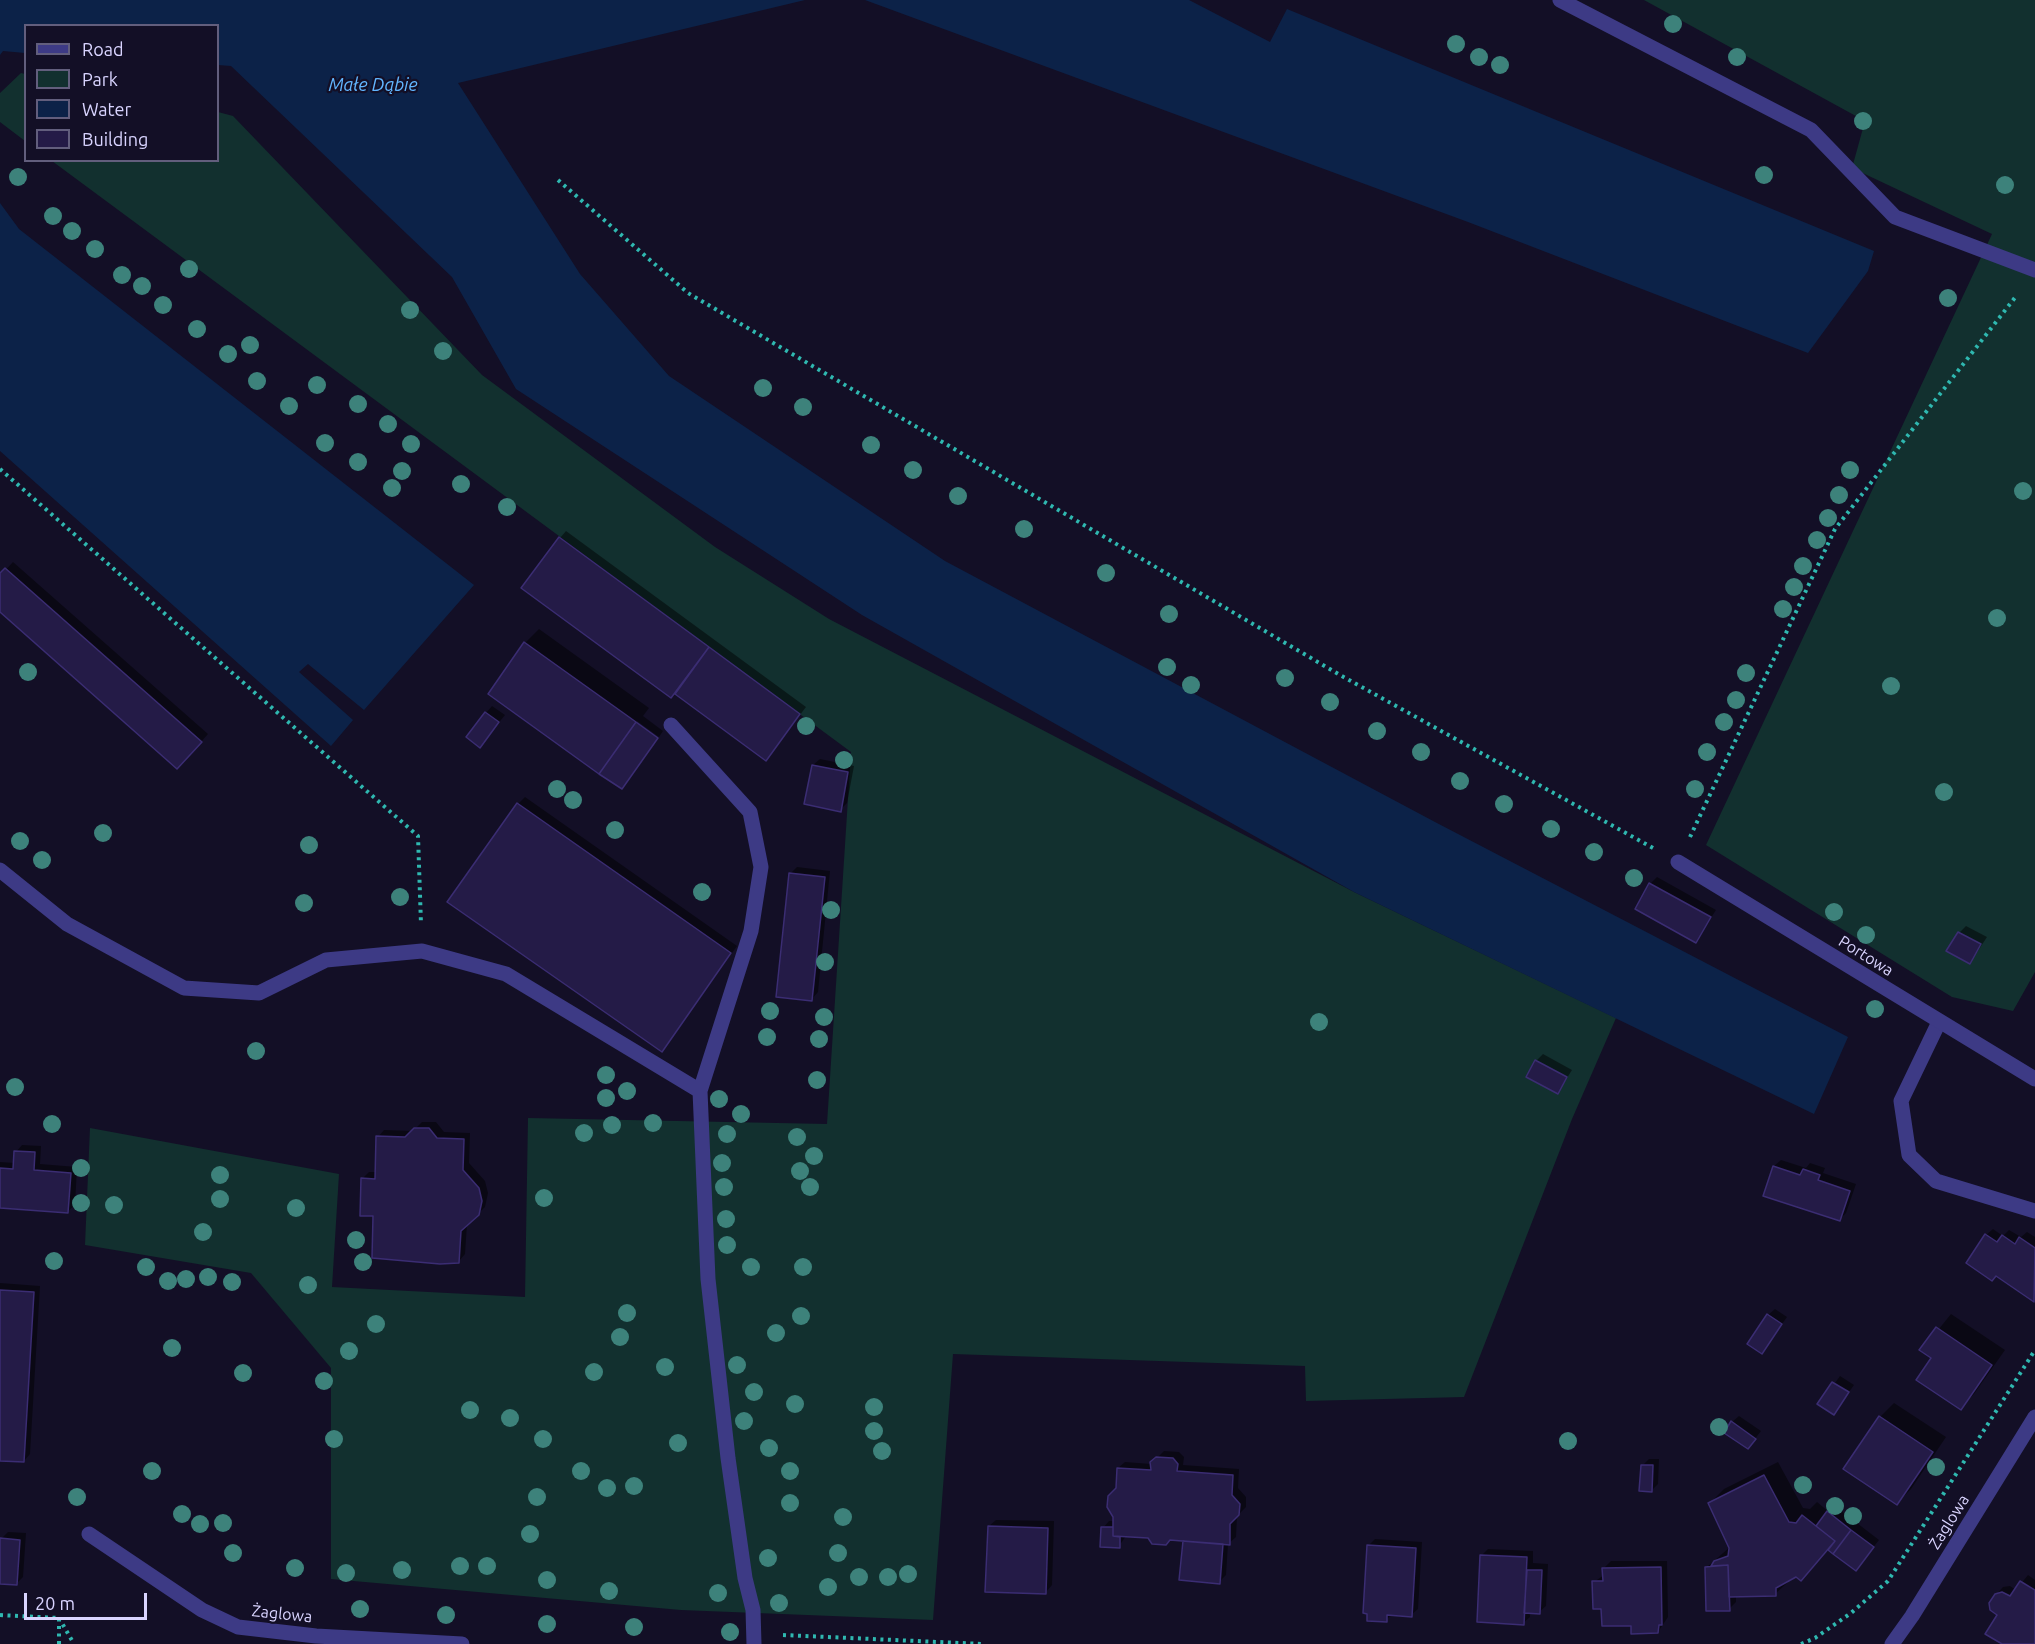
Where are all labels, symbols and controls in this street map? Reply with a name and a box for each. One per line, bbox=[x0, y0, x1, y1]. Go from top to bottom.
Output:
legend bbox=[24, 24, 219, 162]
text: Road bbox=[82, 39, 124, 59]
text: Park bbox=[82, 69, 118, 89]
water label: Małe Dąbie bbox=[328, 74, 418, 96]
text: Water bbox=[82, 99, 131, 119]
text: Building bbox=[82, 129, 148, 149]
street label: Portowa bbox=[1835, 932, 1897, 980]
street label: Żaglowa bbox=[1925, 1491, 1973, 1553]
scale bar bbox=[27, 1581, 150, 1619]
text: 20 m bbox=[35, 1593, 75, 1613]
street label: Żaglowa bbox=[251, 1601, 313, 1627]

